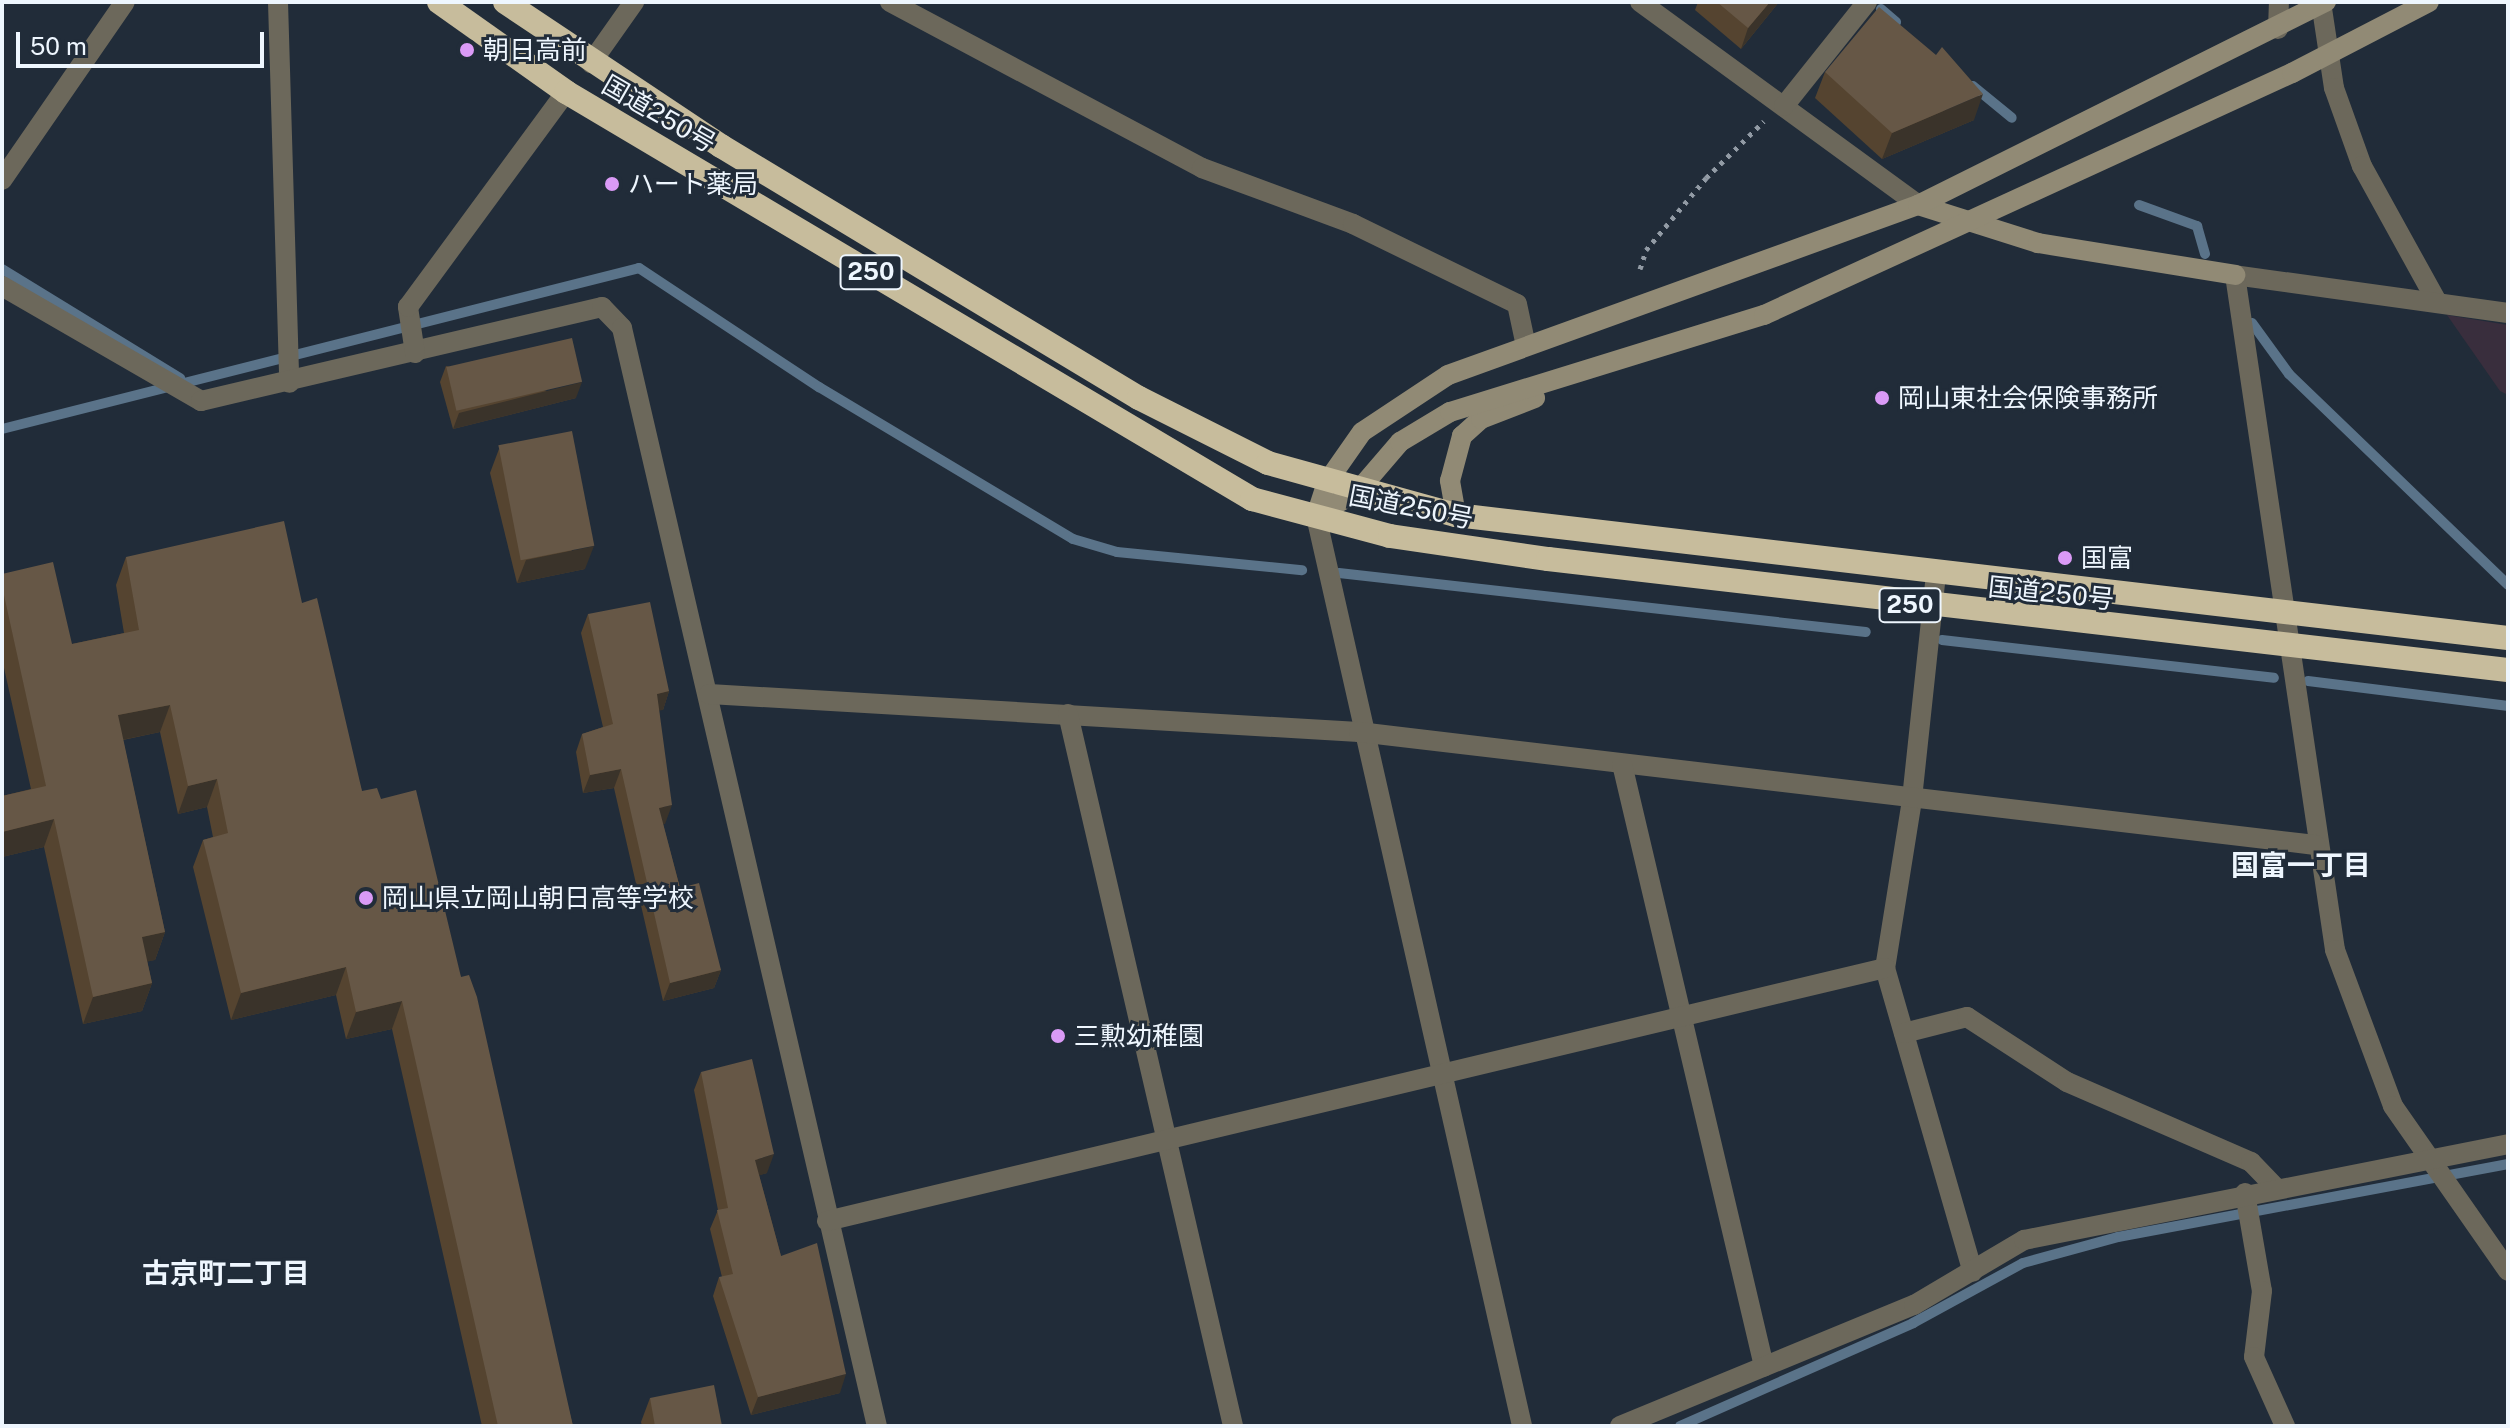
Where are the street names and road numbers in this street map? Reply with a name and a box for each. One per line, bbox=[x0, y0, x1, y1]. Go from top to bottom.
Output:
street label: 国道250号 bbox=[597, 69, 721, 159]
road number: 250 bbox=[839, 252, 903, 292]
street label: 国道250号 bbox=[1346, 480, 1476, 534]
street label: 国道250号 bbox=[1987, 571, 2115, 615]
road number: 250 bbox=[1878, 585, 1942, 625]

